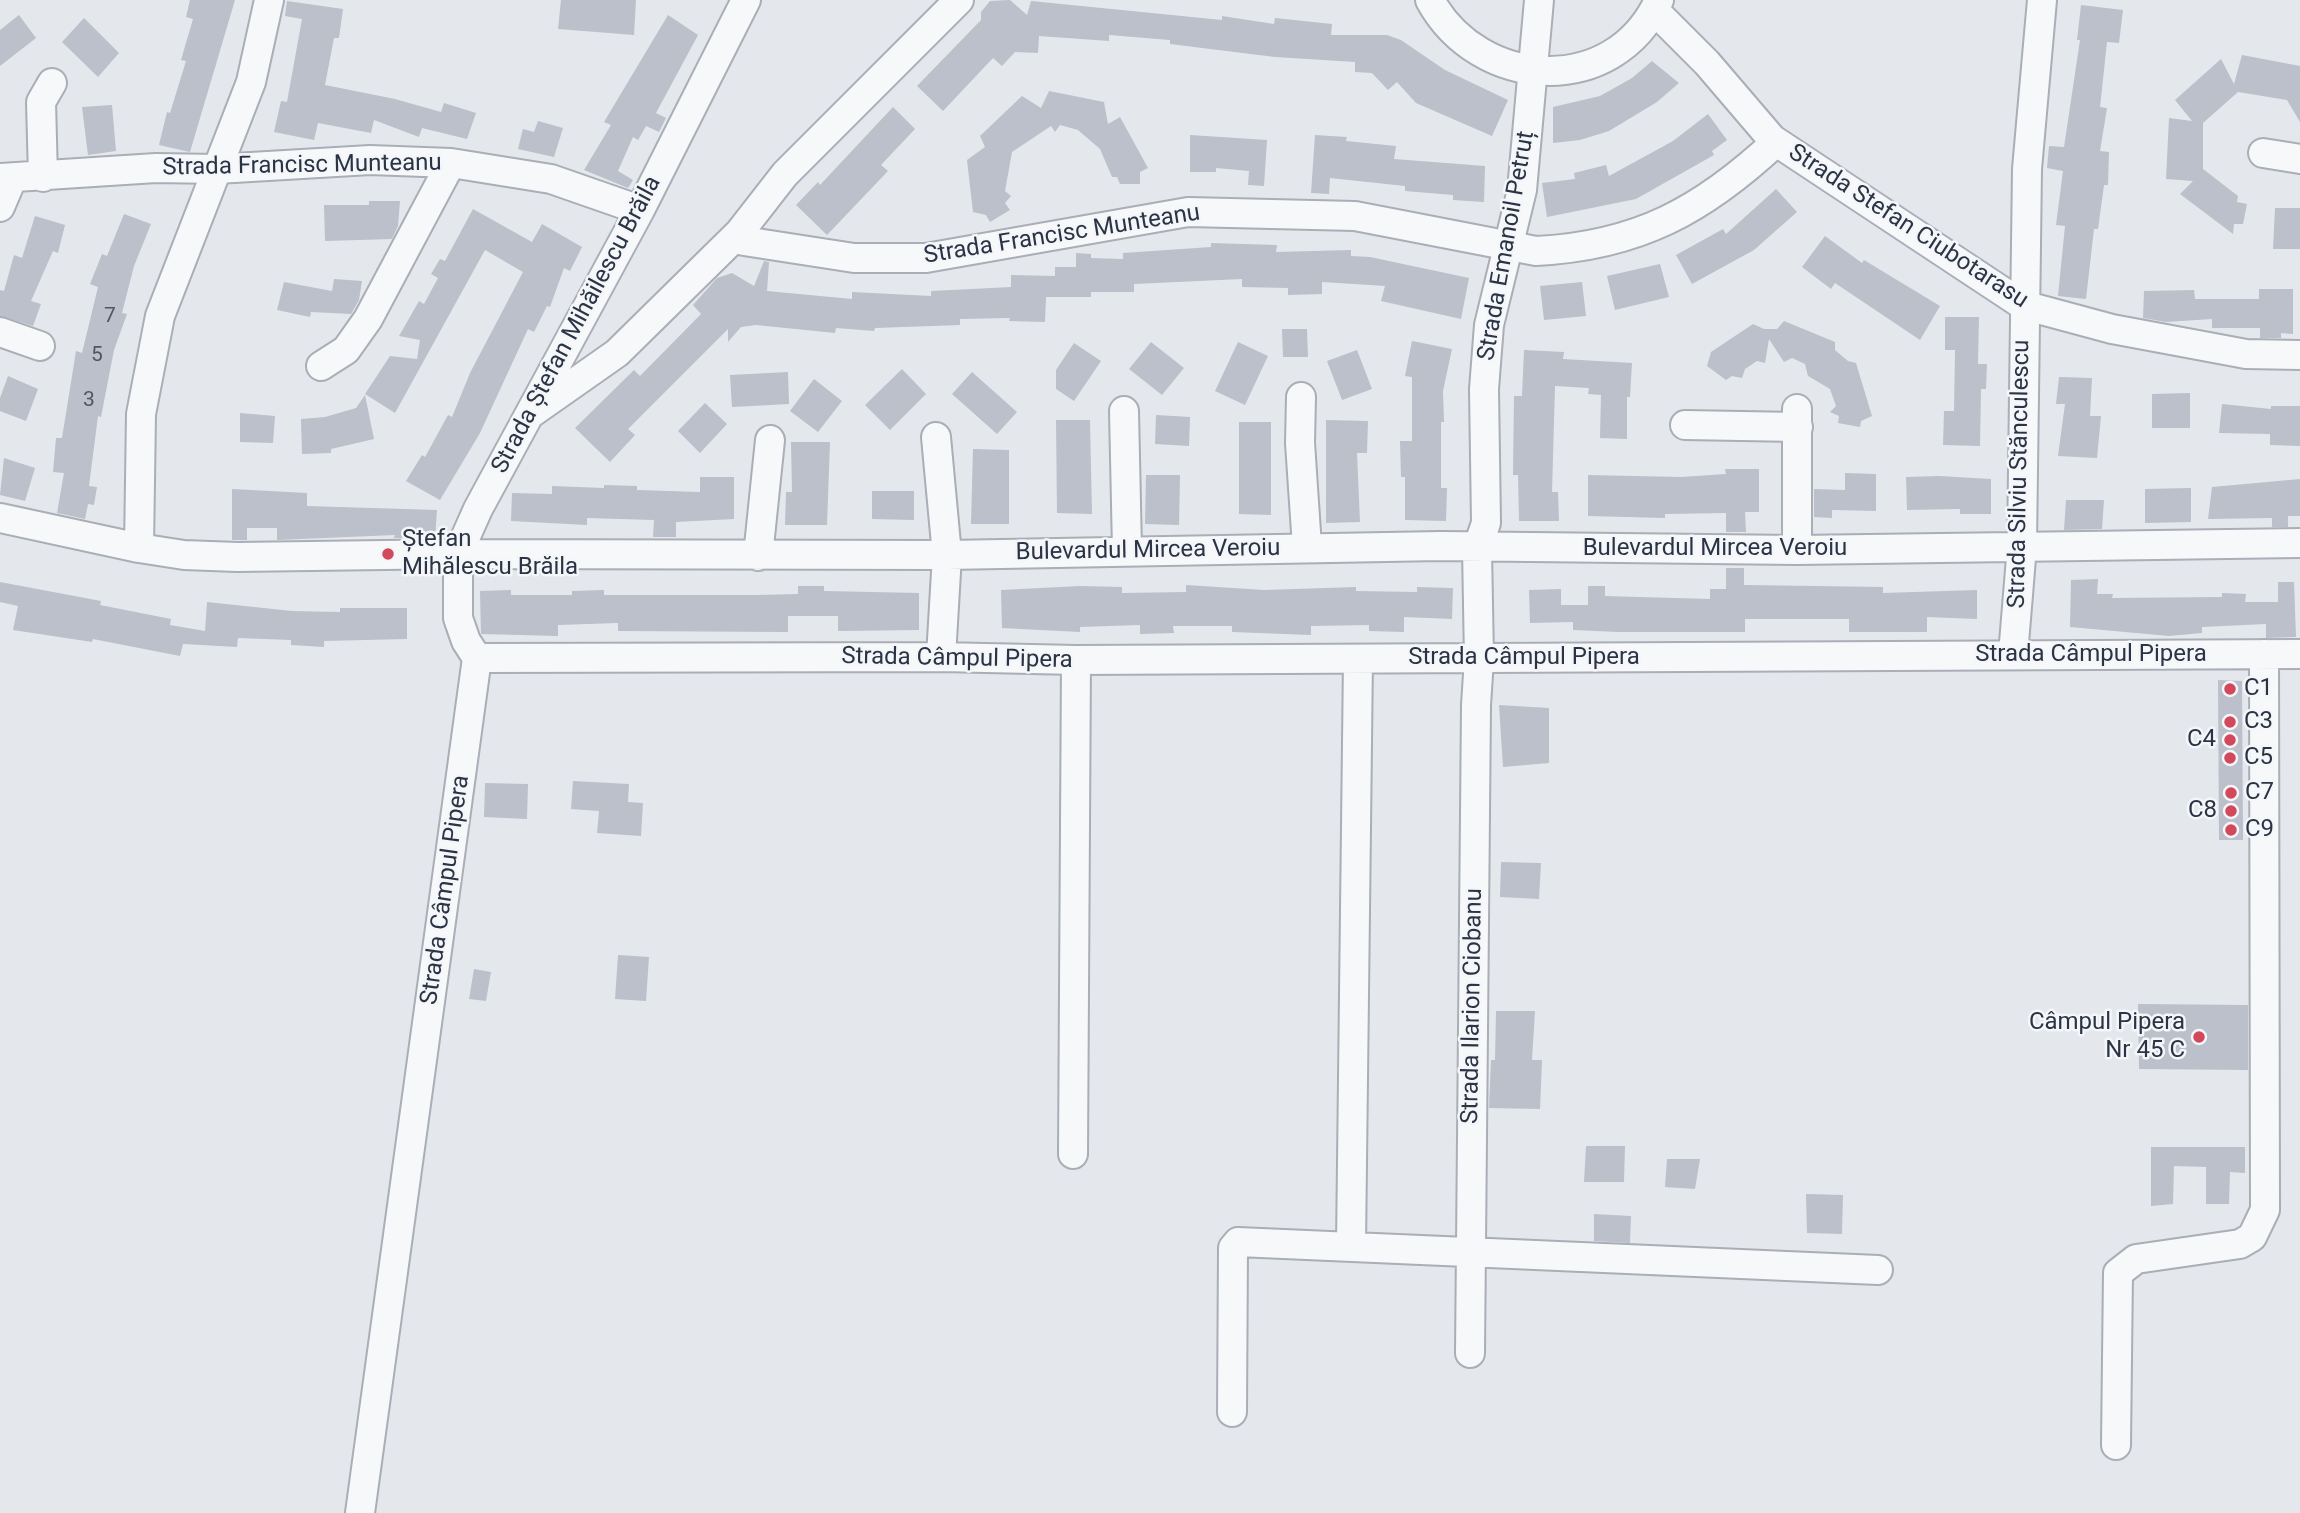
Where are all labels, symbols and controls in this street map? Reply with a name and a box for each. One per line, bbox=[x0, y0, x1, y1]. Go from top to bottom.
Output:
street label: Strada Emanoil Petruț bbox=[1473, 129, 1541, 363]
street label: Strada Stefan Ciubotarasu bbox=[1783, 139, 2033, 315]
street label: Strada Francisc Munteanu bbox=[162, 149, 442, 183]
street label: Strada Ștefan Mihăilescu Brăila bbox=[486, 171, 668, 479]
street label: Strada Francisc Munteanu bbox=[922, 199, 1202, 271]
house number: 7 bbox=[104, 304, 116, 330]
street label: Strada Silviu Stănculescu bbox=[2003, 339, 2037, 609]
house number: 5 bbox=[91, 343, 103, 369]
house number: 3 bbox=[83, 388, 95, 414]
place label: Ștefan Mihălescu Brăila bbox=[402, 526, 578, 582]
street label: Bulevardul Mircea Veroiu bbox=[1015, 534, 1281, 568]
street label: Bulevardul Mircea Veroiu bbox=[1583, 535, 1847, 563]
marker: Ștefan Mihălescu Brăila bbox=[380, 546, 396, 562]
street label: Strada Câmpul Pipera bbox=[1975, 641, 2207, 669]
street label: Strada Câmpul Pipera bbox=[841, 643, 1073, 675]
street label: Strada Câmpul Pipera bbox=[1408, 644, 1640, 672]
place label: C1 bbox=[2244, 675, 2273, 703]
marker: C1 bbox=[2222, 681, 2238, 697]
place label: C3 bbox=[2244, 708, 2273, 736]
marker: C3 bbox=[2222, 714, 2238, 730]
place label: C4 bbox=[2187, 726, 2216, 754]
marker: C4 bbox=[2222, 732, 2238, 748]
place label: C5 bbox=[2244, 744, 2273, 772]
marker: C5 bbox=[2222, 750, 2238, 766]
street label: Strada Câmpul Pipera bbox=[416, 773, 476, 1007]
place label: C7 bbox=[2245, 779, 2274, 807]
marker: C7 bbox=[2223, 785, 2239, 801]
place label: C8 bbox=[2188, 797, 2217, 825]
marker: C8 bbox=[2223, 803, 2239, 819]
place label: C9 bbox=[2245, 816, 2274, 844]
marker: C9 bbox=[2223, 822, 2239, 838]
street label: Strada Ilarion Ciobanu bbox=[1457, 888, 1489, 1124]
place label: Câmpul Pipera Nr 45 C bbox=[2029, 1009, 2185, 1065]
marker: Câmpul Pipera Nr 45 C bbox=[2191, 1029, 2207, 1045]

